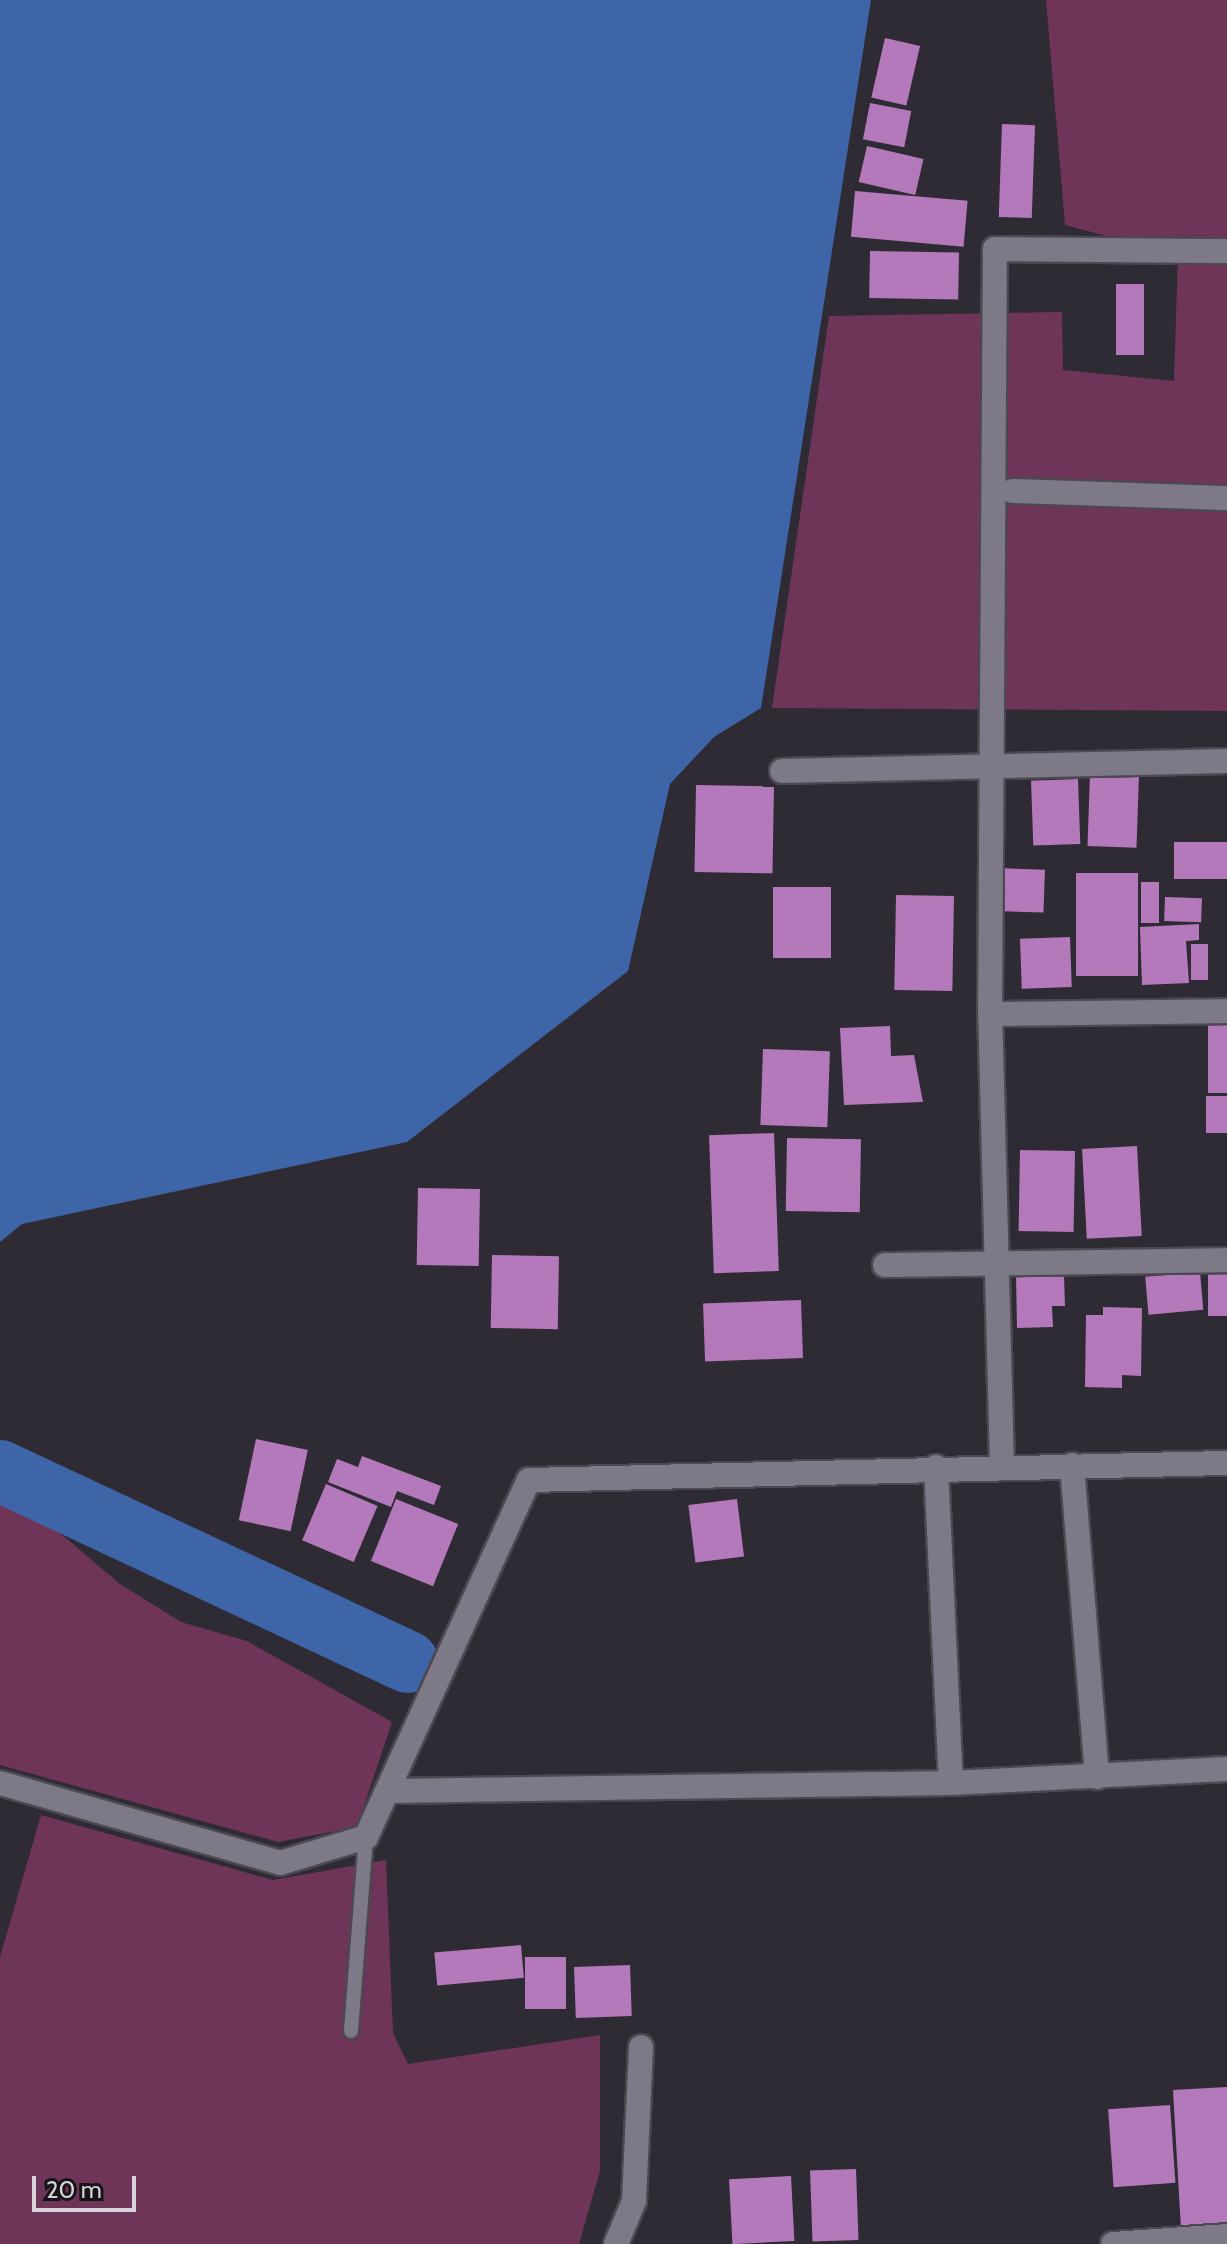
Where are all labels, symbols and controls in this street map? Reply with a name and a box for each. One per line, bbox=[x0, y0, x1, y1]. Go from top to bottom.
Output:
scale bar bbox=[36, 2160, 140, 2210]
text: 20 m bbox=[46, 2175, 102, 2204]

